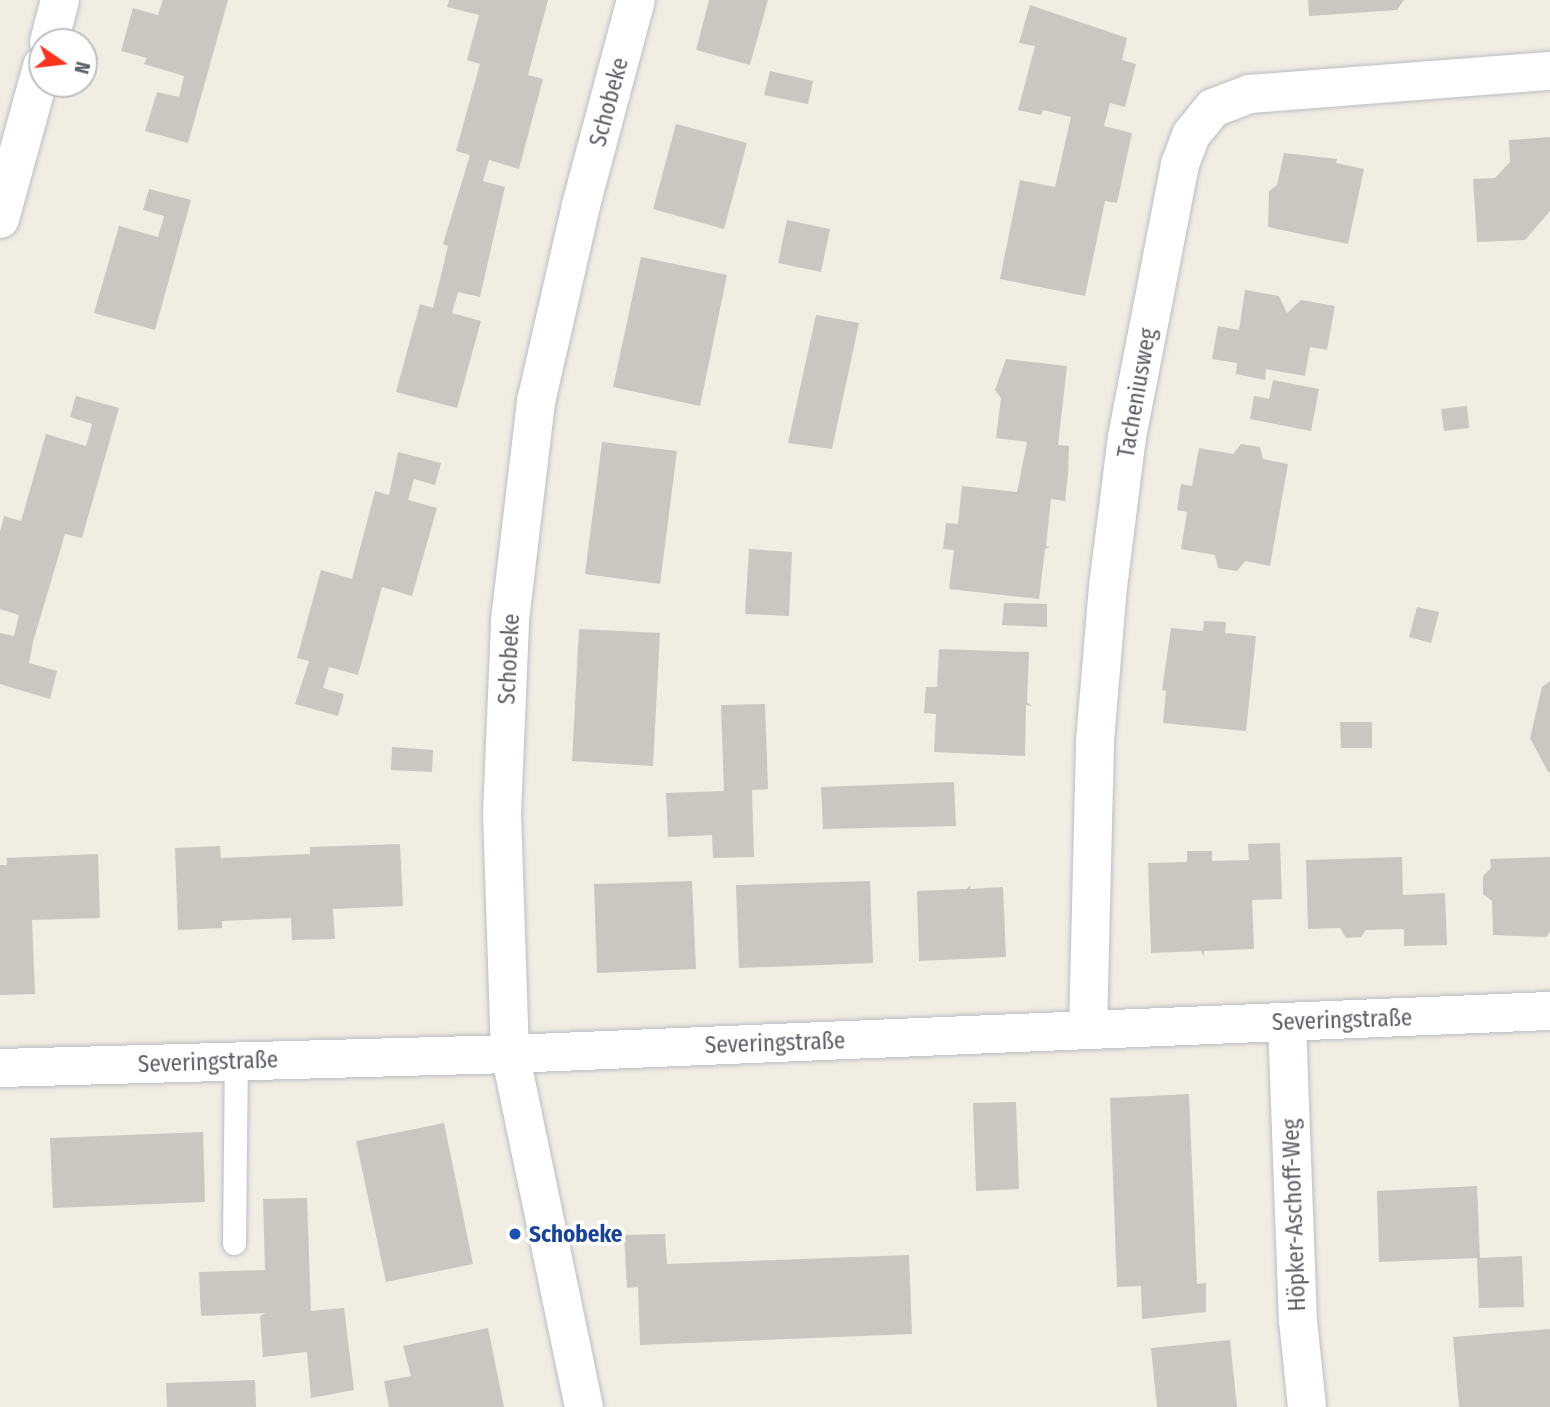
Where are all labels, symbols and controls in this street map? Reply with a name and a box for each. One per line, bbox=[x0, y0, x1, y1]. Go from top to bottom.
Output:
north arrow bbox=[28, 28, 98, 98]
street label: Schobeke bbox=[584, 55, 634, 149]
text: N bbox=[69, 59, 94, 76]
street label: Tacheniusweg bbox=[1112, 326, 1162, 460]
street label: Schobeke bbox=[493, 613, 525, 705]
street label: Severingstraße bbox=[1271, 1004, 1413, 1036]
street label: Severingstraße bbox=[704, 1027, 846, 1059]
street label: Severingstraße bbox=[137, 1046, 279, 1078]
street label: Höpker-Aschoff-Weg bbox=[1277, 1118, 1311, 1312]
place label: Schobeke bbox=[529, 1220, 623, 1248]
marker: Schobeke bbox=[507, 1226, 523, 1242]

